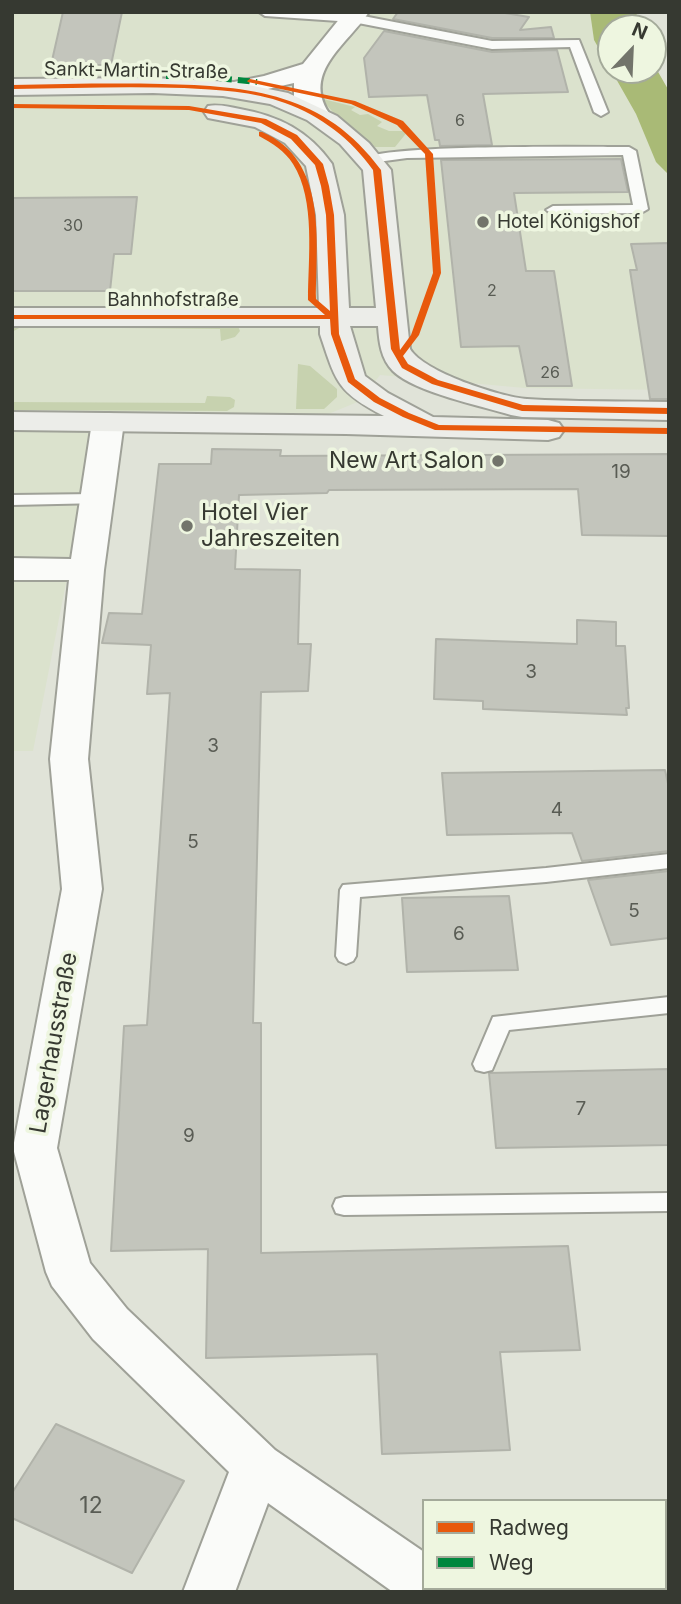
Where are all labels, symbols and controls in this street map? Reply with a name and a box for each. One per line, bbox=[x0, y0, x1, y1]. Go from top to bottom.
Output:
north arrow bbox=[597, 14, 667, 84]
text: N bbox=[628, 18, 651, 44]
street label: Sankt-Martin-Straße bbox=[44, 58, 228, 84]
house number: 6 bbox=[455, 111, 465, 131]
place label: Hotel Königshof bbox=[497, 211, 640, 233]
marker: Hotel Königshof bbox=[475, 214, 491, 230]
house number: 30 bbox=[63, 216, 83, 236]
house number: 2 bbox=[487, 281, 497, 301]
street label: Bahnhofstraße bbox=[107, 289, 239, 311]
house number: 26 bbox=[540, 363, 560, 383]
place label: New Art Salon bbox=[329, 447, 484, 475]
marker: New Art Salon bbox=[490, 453, 506, 469]
house number: 19 bbox=[611, 461, 631, 483]
place label: Hotel Vier Jahreszeiten bbox=[201, 499, 340, 553]
marker: Hotel Vier Jahreszeiten bbox=[179, 518, 195, 534]
house number: 3 bbox=[525, 661, 537, 683]
house number: 3 bbox=[207, 735, 219, 757]
house number: 4 bbox=[551, 799, 563, 821]
house number: 5 bbox=[187, 831, 199, 853]
house number: 5 bbox=[628, 900, 640, 922]
house number: 6 bbox=[453, 923, 465, 945]
street label: Lagerhausstraße bbox=[24, 950, 84, 1136]
house number: 7 bbox=[576, 1098, 586, 1120]
house number: 9 bbox=[183, 1125, 195, 1147]
house number: 12 bbox=[79, 1492, 103, 1520]
legend bbox=[422, 1499, 667, 1590]
text: Radweg bbox=[489, 1515, 569, 1540]
text: Weg bbox=[489, 1550, 534, 1575]

